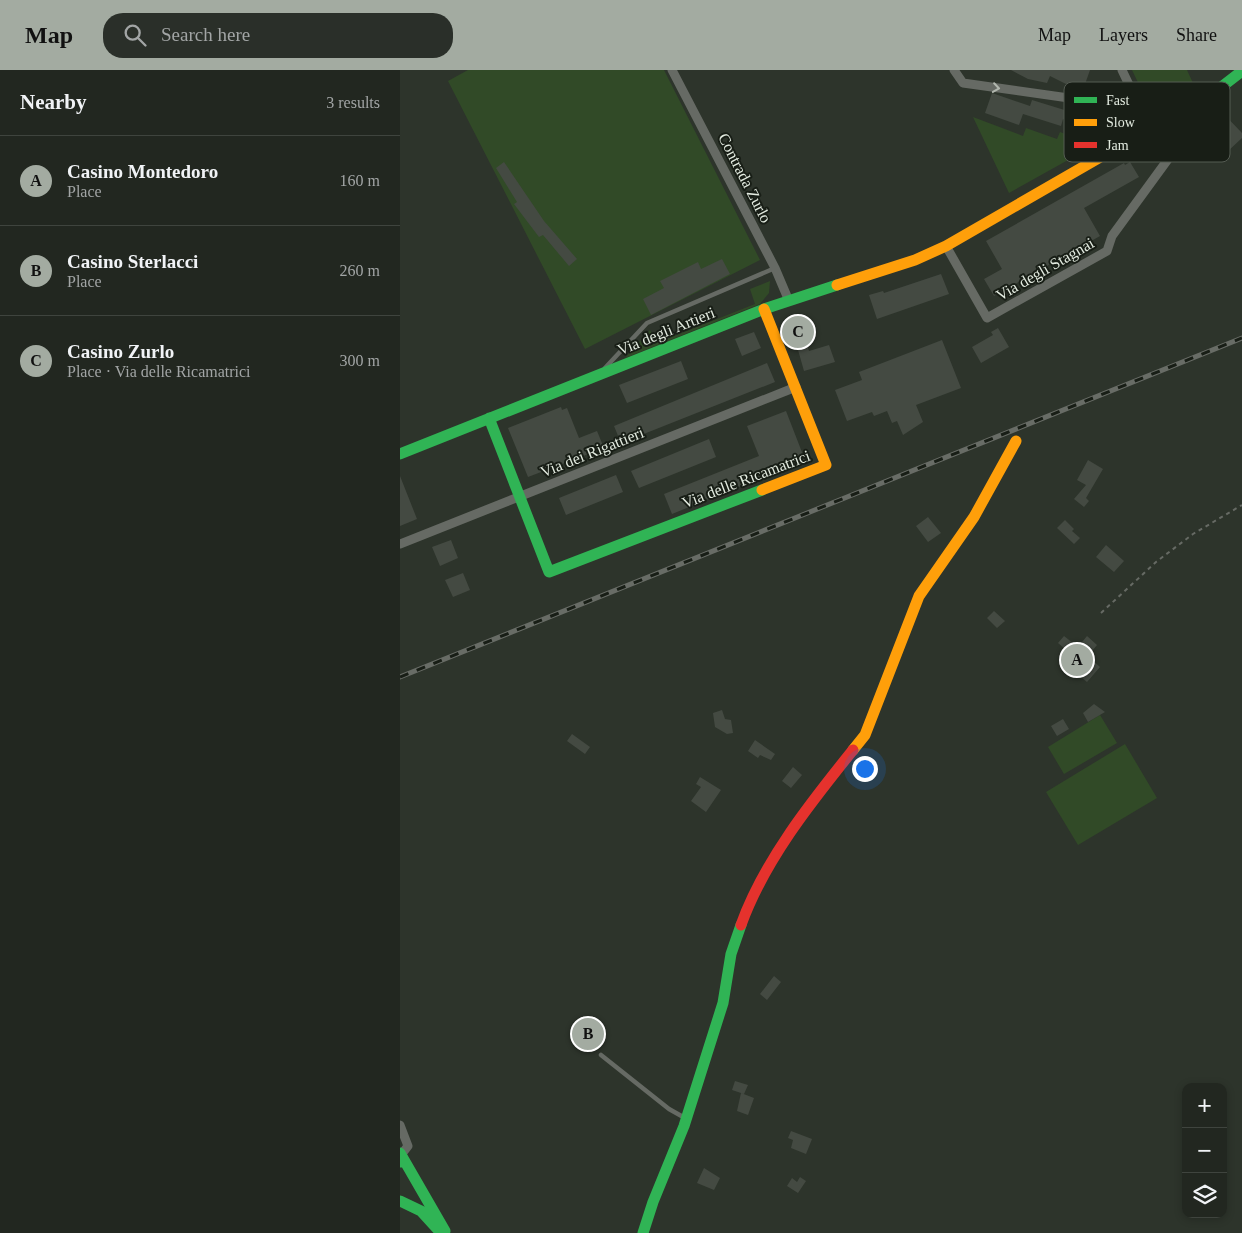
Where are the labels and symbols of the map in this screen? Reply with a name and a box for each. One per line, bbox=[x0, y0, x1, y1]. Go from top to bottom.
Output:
one-way arrow bbox=[991, 82, 1000, 92]
legend bbox=[1064, 82, 1230, 162]
text: Fast bbox=[1106, 93, 1129, 108]
text: Slow bbox=[1106, 115, 1136, 130]
street label: Contrada Zurlo bbox=[715, 130, 775, 226]
text: Jam bbox=[1106, 138, 1129, 153]
street label: Via degli Stagnai bbox=[993, 234, 1098, 305]
street label: Via degli Artieri bbox=[615, 303, 718, 359]
pin: C bbox=[782, 313, 814, 351]
street label: Via dei Rigattieri bbox=[538, 423, 647, 481]
street label: Via delle Ricamatrici bbox=[680, 447, 813, 511]
pin: A bbox=[1061, 641, 1093, 679]
your location bbox=[852, 756, 878, 782]
pin: B bbox=[572, 1015, 604, 1053]

